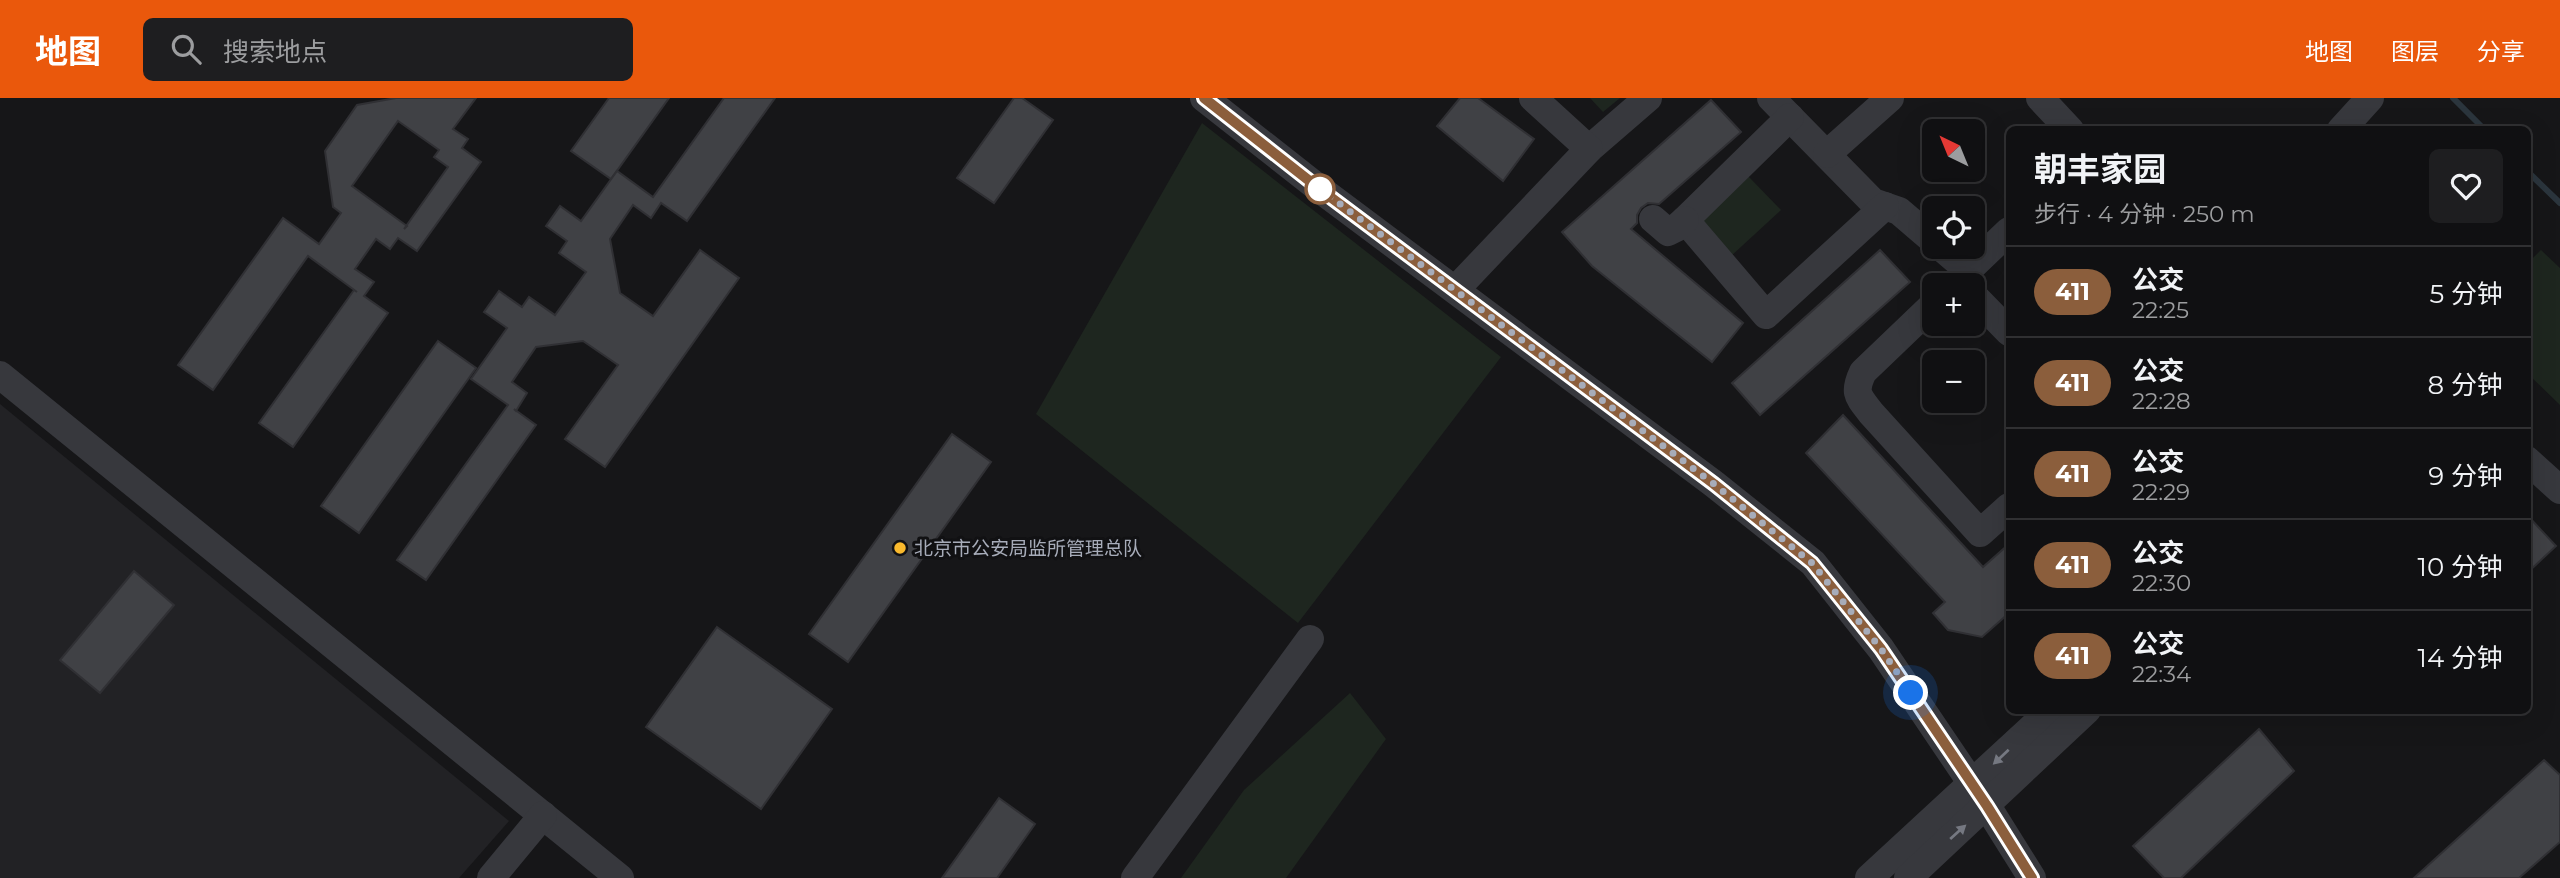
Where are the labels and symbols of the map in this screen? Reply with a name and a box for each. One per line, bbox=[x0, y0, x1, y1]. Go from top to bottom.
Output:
north arrow bbox=[1922, 119, 1984, 182]
unlabelled marker bbox=[1305, 174, 1335, 204]
place label: 北京市公安局监所管理总队 bbox=[914, 537, 1142, 560]
marker: 北京市公安局监所管理总队 bbox=[892, 540, 908, 556]
your location bbox=[1893, 675, 1928, 710]
one-way arrow bbox=[1993, 748, 2010, 764]
one-way arrow bbox=[1949, 824, 1967, 840]

